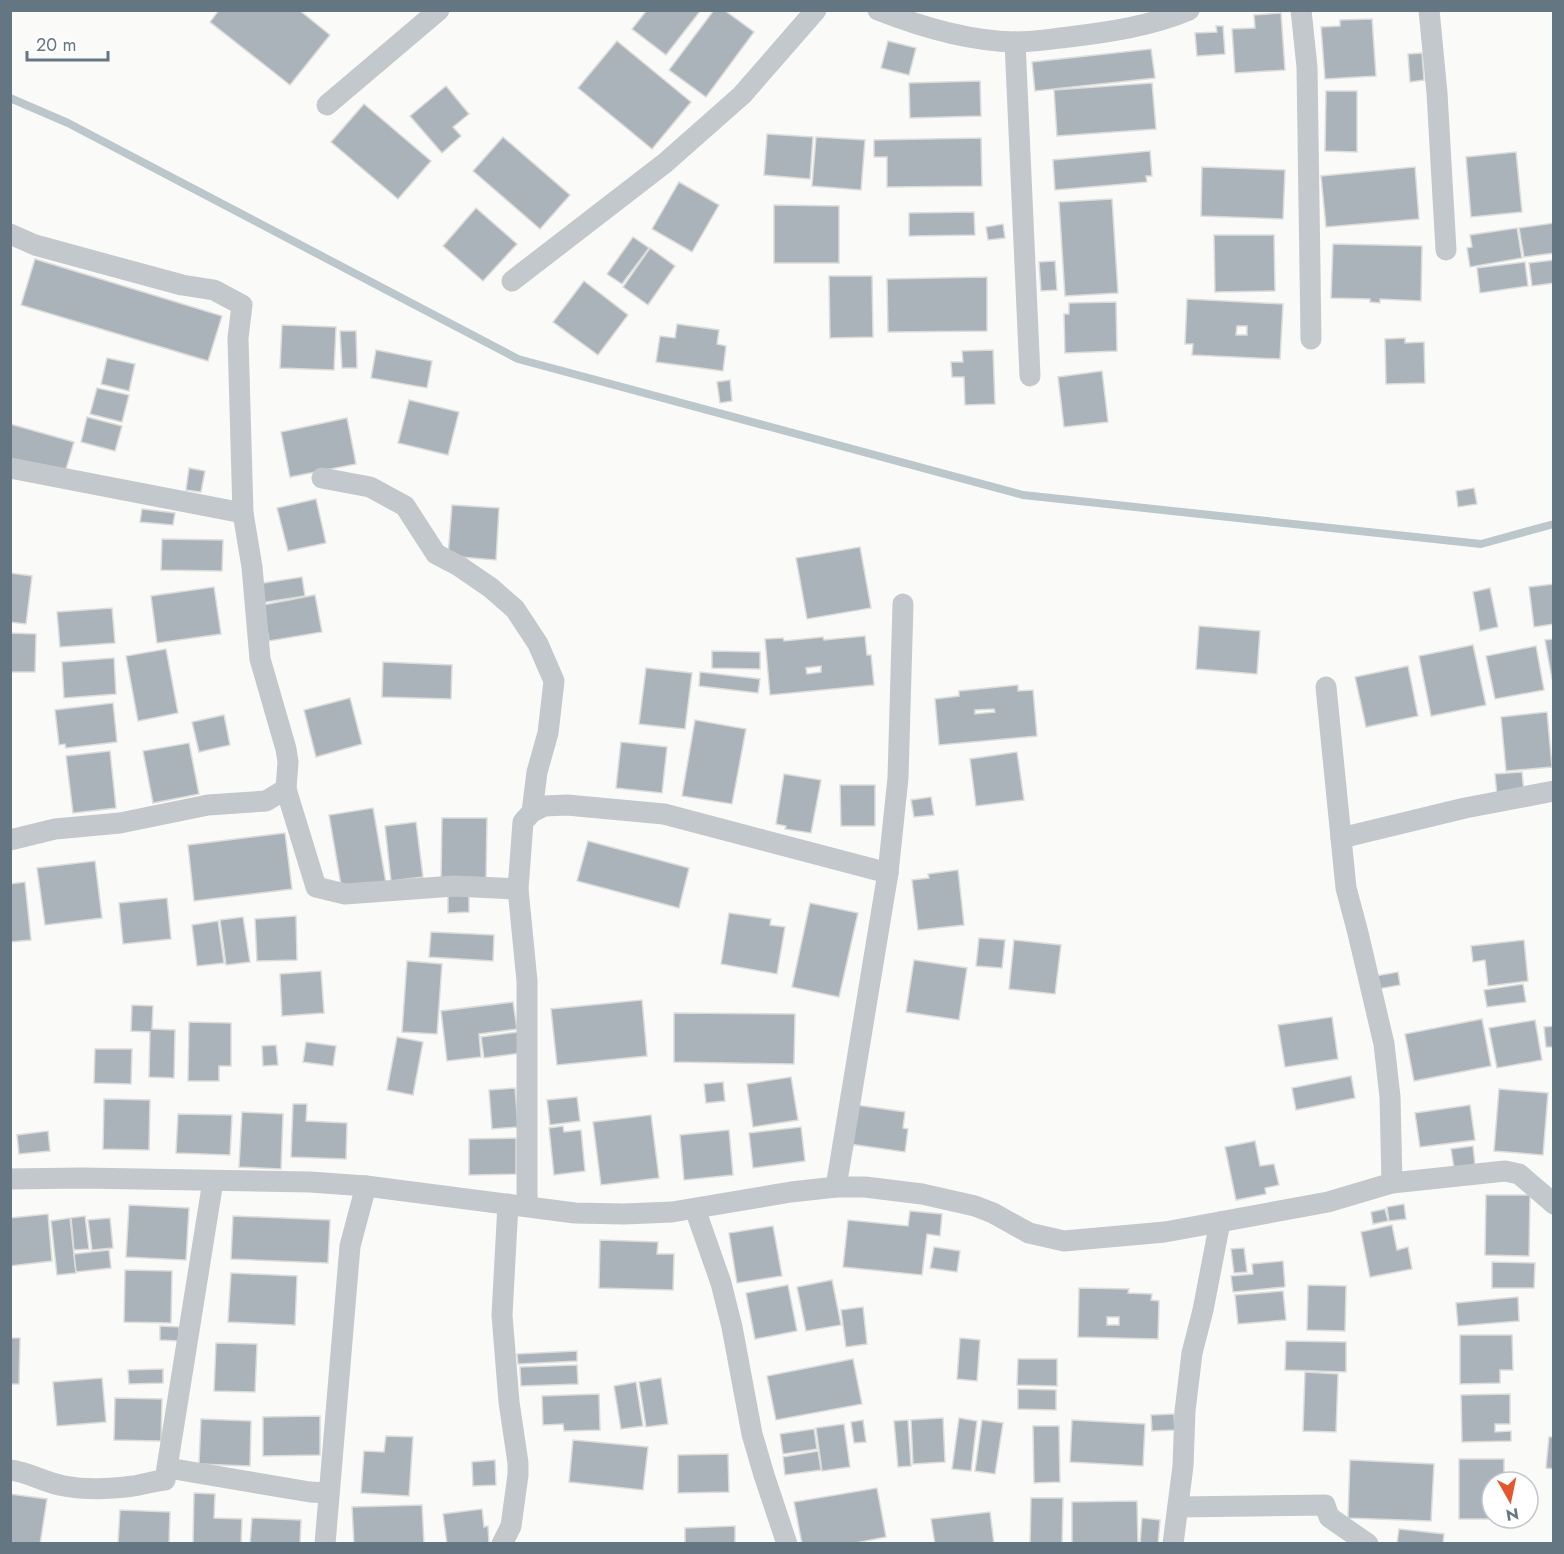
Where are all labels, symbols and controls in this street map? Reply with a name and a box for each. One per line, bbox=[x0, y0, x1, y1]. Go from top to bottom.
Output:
scale bar bbox=[27, 24, 108, 62]
text: 20 m bbox=[36, 32, 76, 58]
north arrow bbox=[1480, 1470, 1540, 1530]
text: N bbox=[1504, 1502, 1520, 1527]

